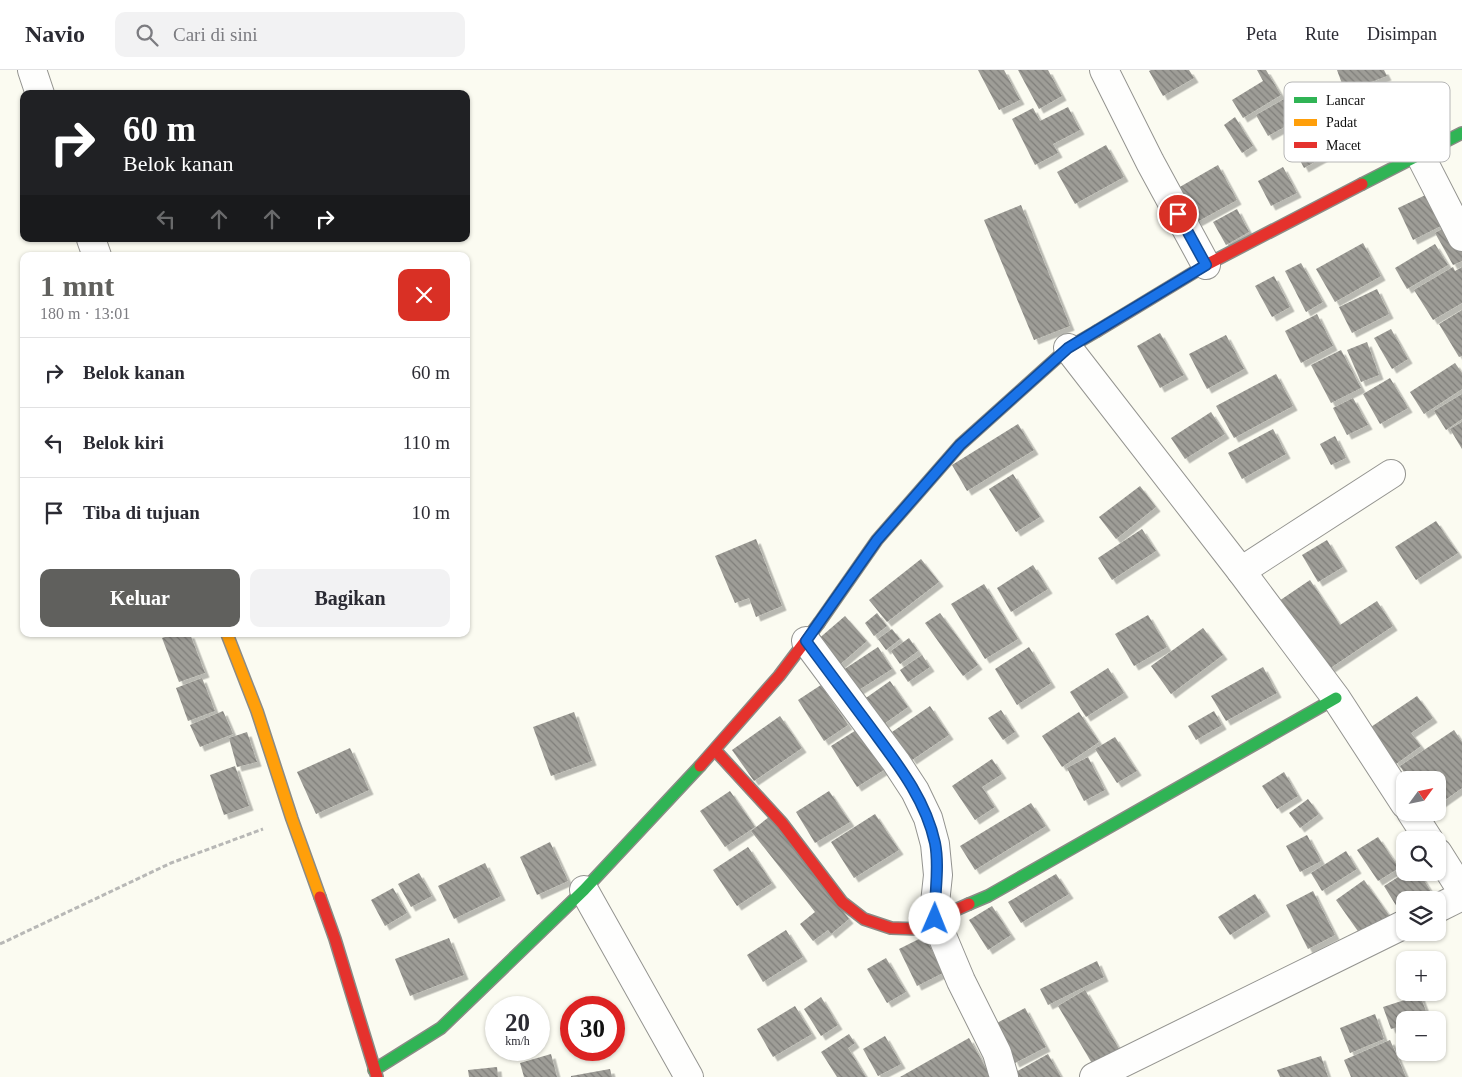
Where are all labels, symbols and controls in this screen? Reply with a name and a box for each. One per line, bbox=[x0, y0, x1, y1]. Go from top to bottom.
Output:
search box bbox=[115, 12, 465, 57]
text: Navio bbox=[25, 21, 85, 47]
icon: search bbox=[133, 21, 161, 49]
text: Cari di sini bbox=[173, 24, 257, 45]
text: Peta bbox=[1246, 24, 1277, 44]
text: Rute bbox=[1305, 24, 1339, 44]
text: Disimpan bbox=[1367, 24, 1437, 44]
legend bbox=[1284, 82, 1450, 162]
text: Lancar bbox=[1326, 93, 1365, 108]
icon: right bbox=[40, 110, 105, 175]
text: 60 m bbox=[123, 110, 196, 149]
text: Padat bbox=[1326, 115, 1357, 130]
text: Macet bbox=[1326, 138, 1361, 153]
text: Belok kanan bbox=[123, 151, 234, 176]
pin bbox=[1157, 193, 1199, 235]
icon: arrive bbox=[1164, 200, 1192, 228]
icon: left bbox=[152, 205, 180, 233]
icon: ahead bbox=[205, 205, 233, 233]
icon: ahead bbox=[258, 205, 286, 233]
icon: right bbox=[311, 205, 339, 233]
text: 1 mnt bbox=[40, 269, 114, 302]
button: close bbox=[398, 269, 450, 321]
text: 180 m · 13:01 bbox=[40, 305, 130, 322]
icon: right bbox=[40, 359, 68, 387]
text: Belok kanan bbox=[83, 362, 185, 383]
text: 60 m bbox=[411, 362, 450, 383]
icon: left bbox=[40, 429, 68, 457]
text: Belok kiri bbox=[83, 432, 164, 453]
text: 110 m bbox=[403, 432, 450, 453]
icon: arrive bbox=[40, 499, 68, 527]
text: Tiba di tujuan bbox=[83, 502, 200, 523]
text: 10 m bbox=[411, 502, 450, 523]
button: Keluar bbox=[40, 569, 240, 627]
button: Bagikan bbox=[250, 569, 450, 627]
north arrow bbox=[1396, 771, 1446, 821]
map controls bbox=[1396, 771, 1446, 1061]
button: search bbox=[1396, 831, 1446, 881]
button: layers bbox=[1396, 891, 1446, 941]
position arrow bbox=[908, 892, 960, 944]
button: + bbox=[1396, 951, 1446, 1001]
speed limit sign: 30 bbox=[560, 996, 625, 1061]
text: 20 bbox=[505, 1009, 530, 1036]
button: − bbox=[1396, 1011, 1446, 1061]
text: km/h bbox=[505, 1034, 530, 1048]

